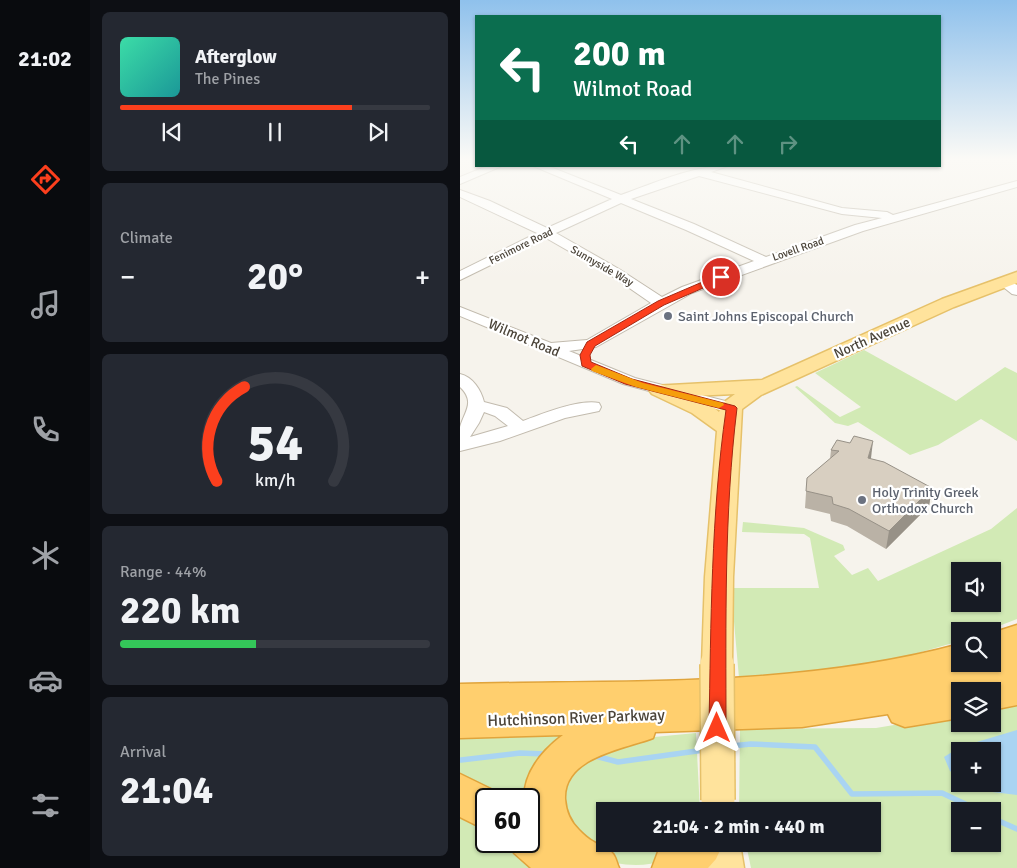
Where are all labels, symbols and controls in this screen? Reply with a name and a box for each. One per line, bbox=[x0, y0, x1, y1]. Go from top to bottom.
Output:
text: 200 m bbox=[573, 32, 666, 75]
icon: left bbox=[490, 35, 555, 100]
text: 21:02 bbox=[18, 45, 72, 72]
text: Afterglow bbox=[195, 45, 277, 69]
text: The Pines bbox=[195, 69, 260, 89]
text: Wilmot Road bbox=[573, 75, 693, 102]
icon: previous bbox=[158, 118, 186, 146]
icon: pause bbox=[261, 118, 289, 146]
icon: next bbox=[364, 118, 392, 146]
icon: left bbox=[615, 130, 643, 158]
icon: ahead bbox=[668, 130, 696, 158]
icon: ahead bbox=[721, 130, 749, 158]
icon: right bbox=[774, 130, 802, 158]
icon: directions bbox=[28, 162, 63, 197]
street label: Fenimore Road bbox=[487, 225, 555, 267]
text: Climate bbox=[120, 228, 173, 248]
street label: Lovell Road bbox=[770, 234, 826, 264]
street label: Sunnyside Way bbox=[568, 243, 636, 290]
text: 20° bbox=[247, 253, 303, 300]
pin bbox=[700, 256, 742, 298]
text: − bbox=[120, 260, 135, 294]
text: + bbox=[415, 260, 430, 294]
icon: arrive bbox=[707, 263, 735, 291]
icon: music bbox=[28, 287, 63, 322]
place label: Saint Johns Episcopal Church bbox=[678, 308, 854, 325]
marker: Saint Johns Episcopal Church bbox=[662, 310, 674, 322]
street label: North Avenue bbox=[831, 314, 913, 362]
street label: Wilmot Road bbox=[486, 315, 562, 361]
text: 54 bbox=[247, 411, 303, 475]
icon: phone bbox=[28, 412, 63, 447]
text: km/h bbox=[255, 469, 295, 491]
place label: Holy Trinity Greek Orthodox Church bbox=[872, 484, 979, 517]
marker: Holy Trinity Greek Orthodox Church bbox=[856, 494, 868, 506]
icon: climate bbox=[28, 538, 63, 573]
text: Range · 44% bbox=[120, 562, 206, 582]
map controls bbox=[951, 562, 1001, 852]
button: sound bbox=[951, 562, 1001, 612]
text: 220 km bbox=[120, 587, 241, 634]
button: search bbox=[951, 622, 1001, 672]
icon: car bbox=[28, 663, 63, 698]
button: layers bbox=[951, 682, 1001, 732]
position arrow bbox=[690, 701, 742, 753]
street label: Hutchinson River Parkway bbox=[487, 705, 666, 731]
text: Arrival bbox=[120, 742, 166, 762]
button: + bbox=[951, 742, 1001, 792]
text: 21:04 bbox=[120, 767, 213, 814]
icon: filters bbox=[28, 788, 63, 823]
speed limit sign: 60 bbox=[475, 788, 540, 853]
button: − bbox=[951, 802, 1001, 852]
text: 21:04 · 2 min · 440 m bbox=[652, 815, 825, 839]

